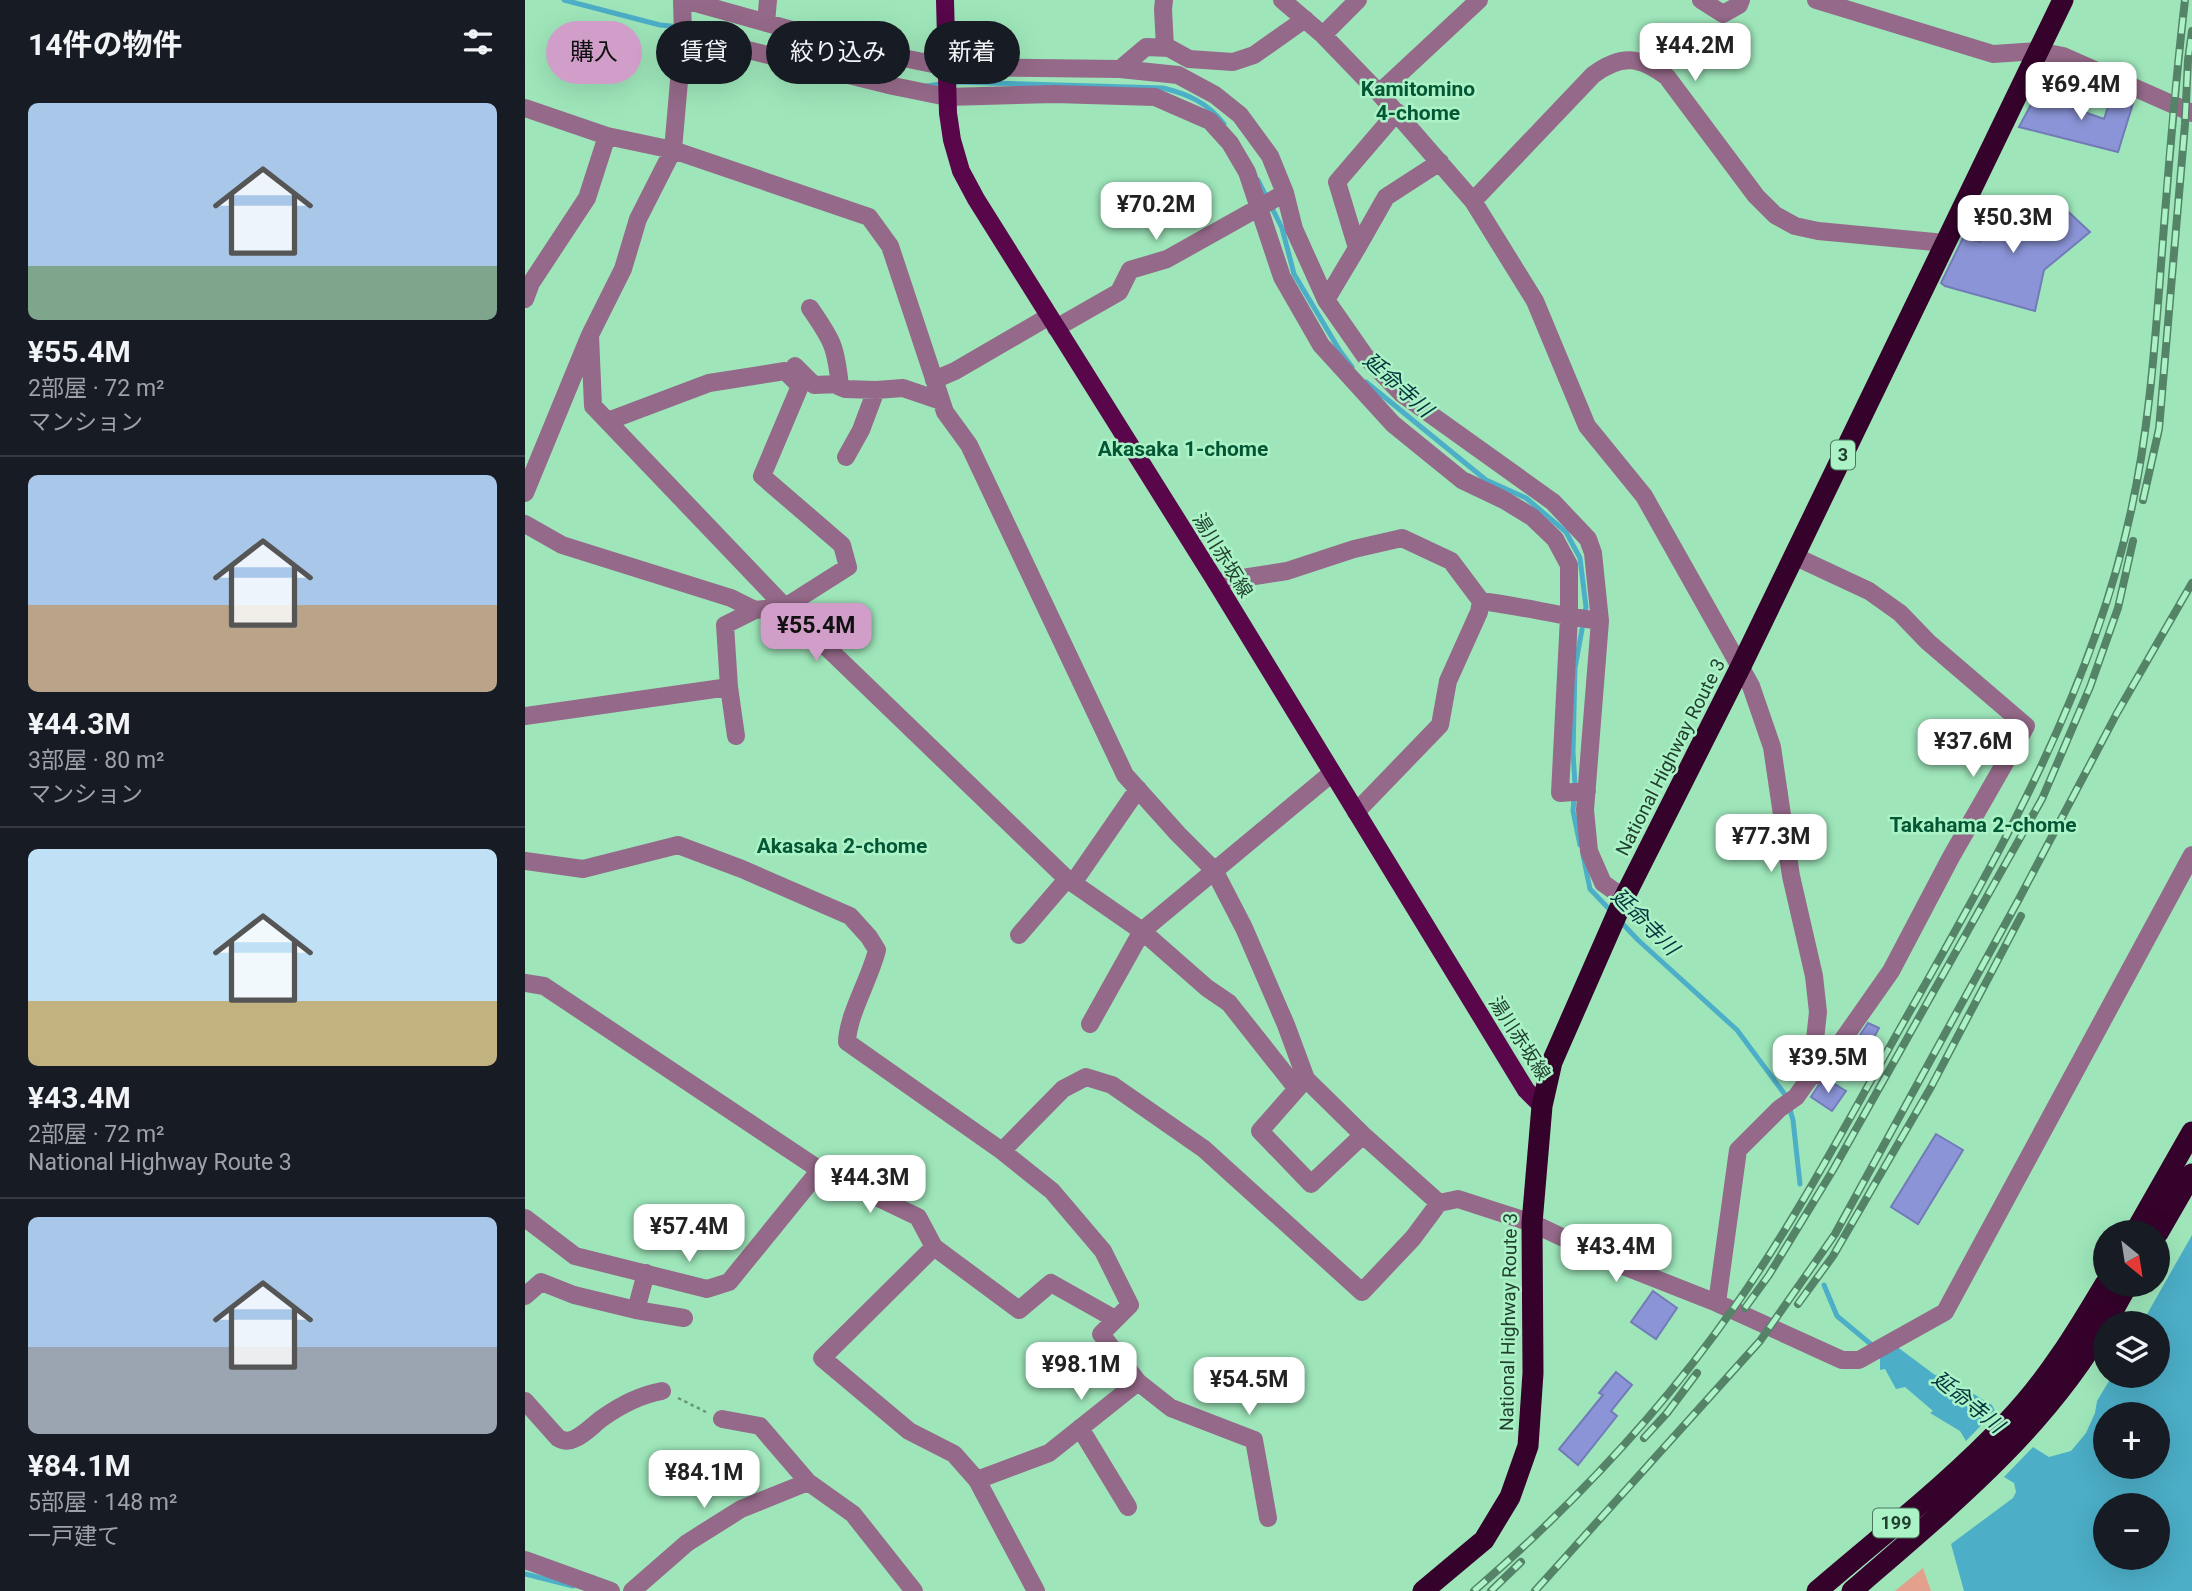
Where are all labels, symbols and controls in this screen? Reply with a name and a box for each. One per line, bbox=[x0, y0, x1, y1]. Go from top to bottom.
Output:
chip: 購入 bbox=[546, 21, 642, 84]
chip: 賃貸 bbox=[656, 21, 752, 84]
chip: 絞り込み bbox=[766, 21, 910, 84]
chip: 新着 bbox=[924, 21, 1020, 84]
icon: filters bbox=[459, 23, 497, 61]
pin: ¥44.2M bbox=[1638, 24, 1752, 83]
text: 14件の物件 bbox=[28, 27, 182, 62]
text: ¥44.2M bbox=[1656, 32, 1734, 59]
pin: ¥69.4M bbox=[2024, 62, 2138, 122]
text: ¥69.4M bbox=[2042, 71, 2120, 98]
district label: Kamitomino 4-chome bbox=[1361, 77, 1475, 125]
icon: home bbox=[200, 148, 326, 274]
pin: ¥70.2M bbox=[1099, 182, 1213, 242]
text: ¥70.2M bbox=[1117, 191, 1195, 218]
pin: ¥50.3M bbox=[1956, 196, 2070, 255]
text: ¥50.3M bbox=[1974, 204, 2052, 231]
text: ¥55.4M bbox=[28, 334, 131, 369]
water label: 延命寺川 bbox=[1359, 348, 1439, 423]
text: 2部屋 · 72 m² bbox=[28, 375, 165, 402]
text: マンション bbox=[28, 409, 143, 436]
district label: Akasaka 1-chome bbox=[1098, 437, 1268, 461]
road number: 3 bbox=[1831, 440, 1855, 470]
street label: 湯川赤坂線 bbox=[1188, 509, 1258, 602]
icon: home bbox=[200, 520, 326, 646]
pin: ¥55.4M bbox=[759, 604, 873, 663]
text: ¥55.4M bbox=[777, 612, 855, 639]
street label: National Highway Route 3 bbox=[1611, 655, 1730, 860]
text: ¥44.3M bbox=[28, 706, 131, 741]
pin: ¥37.6M bbox=[1916, 720, 2030, 779]
text: ¥37.6M bbox=[1934, 728, 2012, 755]
text: 3部屋 · 80 m² bbox=[28, 747, 165, 774]
text: マンション bbox=[28, 781, 143, 808]
district label: Takahama 2-chome bbox=[1889, 813, 2077, 837]
pin: ¥77.3M bbox=[1714, 814, 1828, 874]
text: ¥77.3M bbox=[1732, 823, 1810, 850]
district label: Akasaka 2-chome bbox=[757, 834, 927, 858]
water label: 延命寺川 bbox=[1607, 884, 1685, 962]
icon: home bbox=[200, 895, 326, 1021]
street label: 湯川赤坂線 bbox=[1484, 992, 1555, 1084]
pin: ¥39.5M bbox=[1771, 1036, 1885, 1095]
text: ¥39.5M bbox=[1789, 1044, 1867, 1071]
text: ¥43.4M bbox=[28, 1080, 131, 1115]
text: 2部屋 · 72 m² bbox=[28, 1121, 165, 1148]
text: National Highway Route 3 bbox=[28, 1149, 292, 1176]
pin: ¥44.3M bbox=[813, 1156, 927, 1215]
text: ¥44.3M bbox=[831, 1164, 909, 1191]
pin: ¥57.4M bbox=[632, 1204, 746, 1264]
text: ¥57.4M bbox=[650, 1213, 728, 1240]
street label: National Highway Route 3 bbox=[1495, 1213, 1522, 1431]
north arrow bbox=[2093, 1220, 2170, 1297]
map controls bbox=[2093, 1220, 2170, 1570]
pin: ¥43.4M bbox=[1559, 1224, 1673, 1284]
text: ¥43.4M bbox=[1577, 1233, 1655, 1260]
icon: home bbox=[200, 1262, 326, 1388]
button: layers bbox=[2093, 1311, 2170, 1388]
pin: ¥98.1M bbox=[1024, 1342, 1138, 1402]
text: ¥98.1M bbox=[1042, 1351, 1120, 1378]
pin: ¥54.5M bbox=[1192, 1358, 1306, 1417]
text: ¥54.5M bbox=[1210, 1366, 1288, 1393]
water label: 延命寺川 bbox=[1928, 1366, 2010, 1439]
button: + bbox=[2093, 1402, 2170, 1479]
text: ¥84.1M bbox=[28, 1448, 131, 1483]
pin: ¥84.1M bbox=[647, 1450, 761, 1510]
text: ¥84.1M bbox=[665, 1459, 743, 1486]
text: 5部屋 · 148 m² bbox=[28, 1489, 177, 1516]
button: − bbox=[2093, 1493, 2170, 1570]
road number: 199 bbox=[1873, 1508, 1919, 1538]
text: 一戸建て bbox=[28, 1523, 120, 1550]

